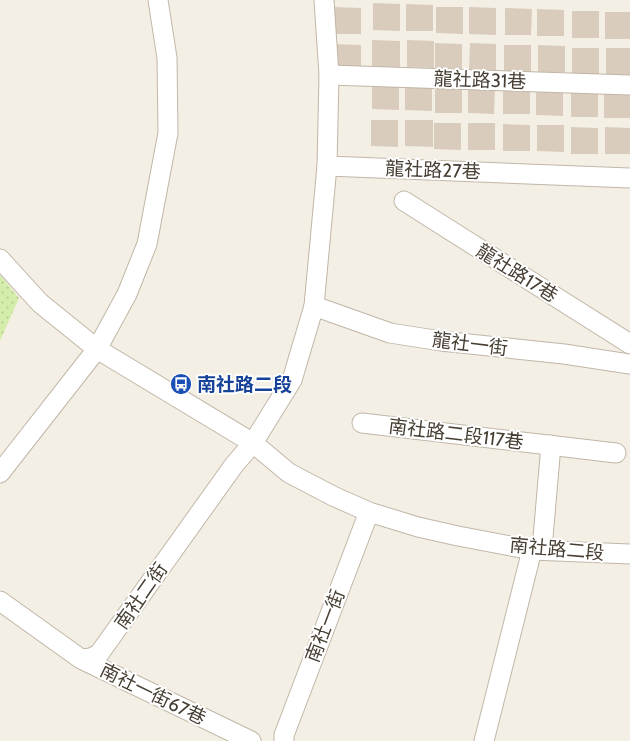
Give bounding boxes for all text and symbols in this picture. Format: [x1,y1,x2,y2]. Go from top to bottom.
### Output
street label: 龍社路31巷 [433,67,527,93]
street label: 龍社路27巷 [385,157,481,183]
street label: 龍社路17巷 [472,239,562,307]
street label: 龍社一街 [431,328,509,360]
bus stop icon: 南社路二段 [169,372,193,396]
place label: 南社路二段 [197,373,292,396]
street label: 南社路二段117巷 [387,414,525,454]
street label: 南社路二段 [509,533,605,565]
street label: 南社二街 [110,558,172,634]
street label: 南社一街 [301,586,349,666]
street label: 南社一街67巷 [96,658,210,730]

